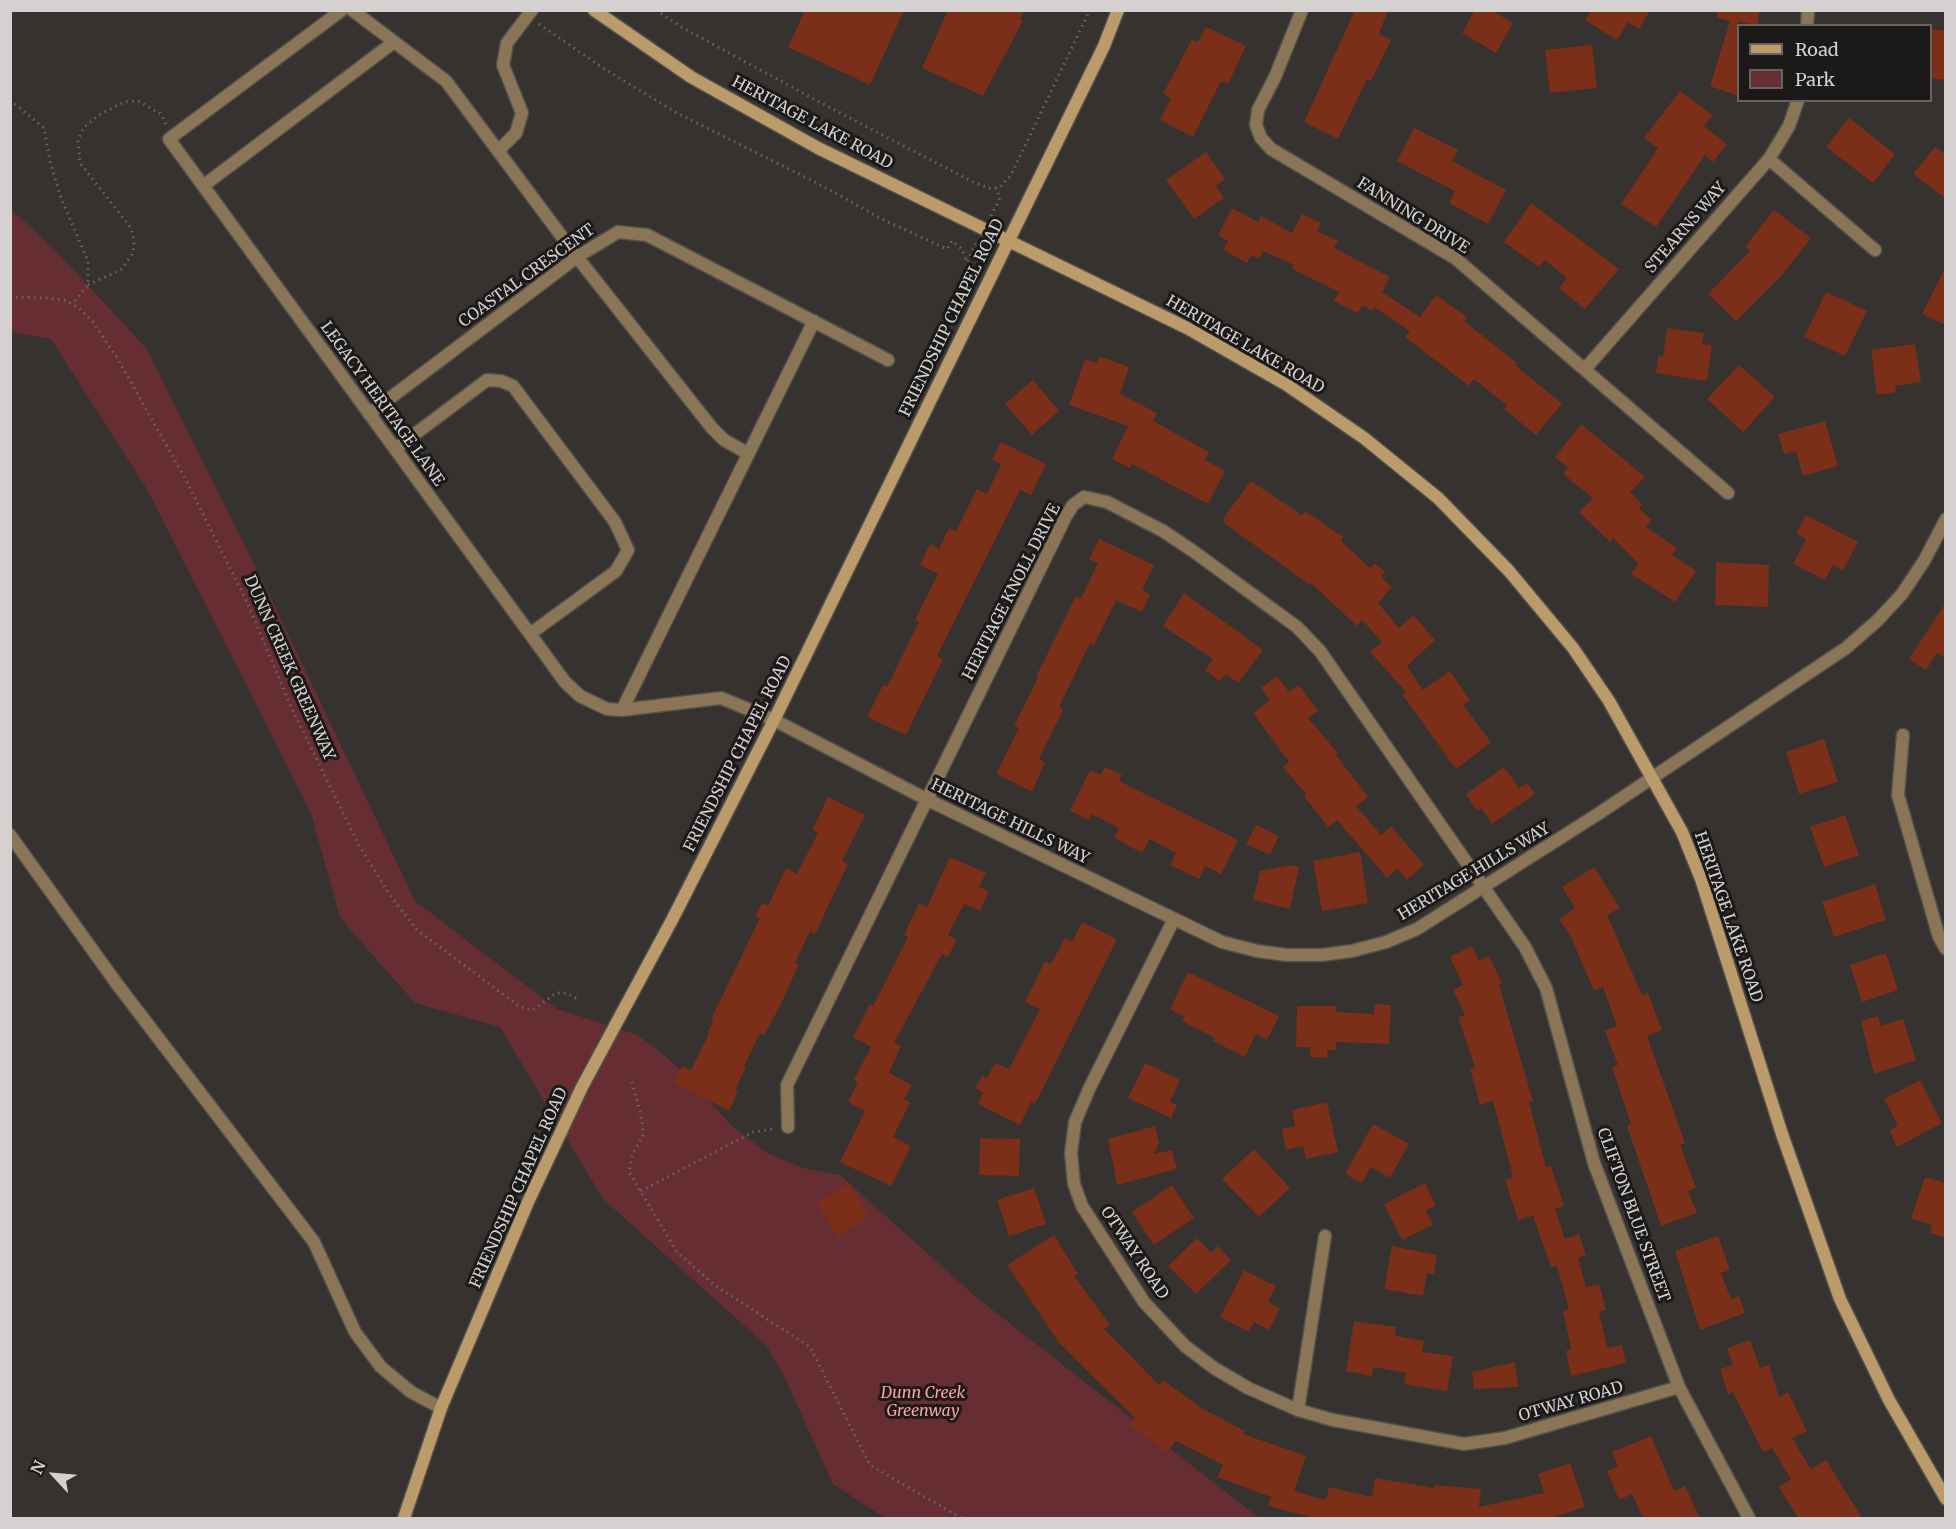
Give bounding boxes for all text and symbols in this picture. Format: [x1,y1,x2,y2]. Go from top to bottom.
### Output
legend [1737,24,1932,102]
text: Road [1795,38,1839,61]
text: Park [1795,68,1835,91]
street label: HERITAGE LAKE ROAD [728,72,896,174]
street label: FANNING DRIVE [1353,174,1473,258]
street label: STEARNS WAY [1641,179,1731,277]
street label: FRIENDSHIP CHAPEL ROAD [896,216,1008,420]
street label: COASTAL CRESCENT [455,220,599,332]
street label: HERITAGE LAKE ROAD [1163,292,1327,398]
street label: LEGACY HERITAGE LANE [316,318,448,490]
street label: HERITAGE KNOLL DRIVE [959,500,1065,684]
street label: DUNN CREEK GREENWAY [239,572,339,764]
street label: FRIENDSHIP CHAPEL ROAD [680,653,796,855]
street label: HERITAGE HILLS WAY [928,775,1092,869]
street label: HERITAGE HILLS WAY [1395,819,1553,925]
street label: HERITAGE LAKE ROAD [1690,829,1766,1005]
street label: FRIENDSHIP CHAPEL ROAD [466,1085,572,1291]
street label: CLIFTON BLUE STREET [1593,1125,1673,1305]
street label: OTWAY ROAD [1096,1203,1172,1303]
street label: OTWAY ROAD [1517,1378,1625,1426]
park label: Dunn Creek Greenway [881,1383,965,1421]
north arrow [24,1445,84,1505]
text: N [26,1457,50,1477]

